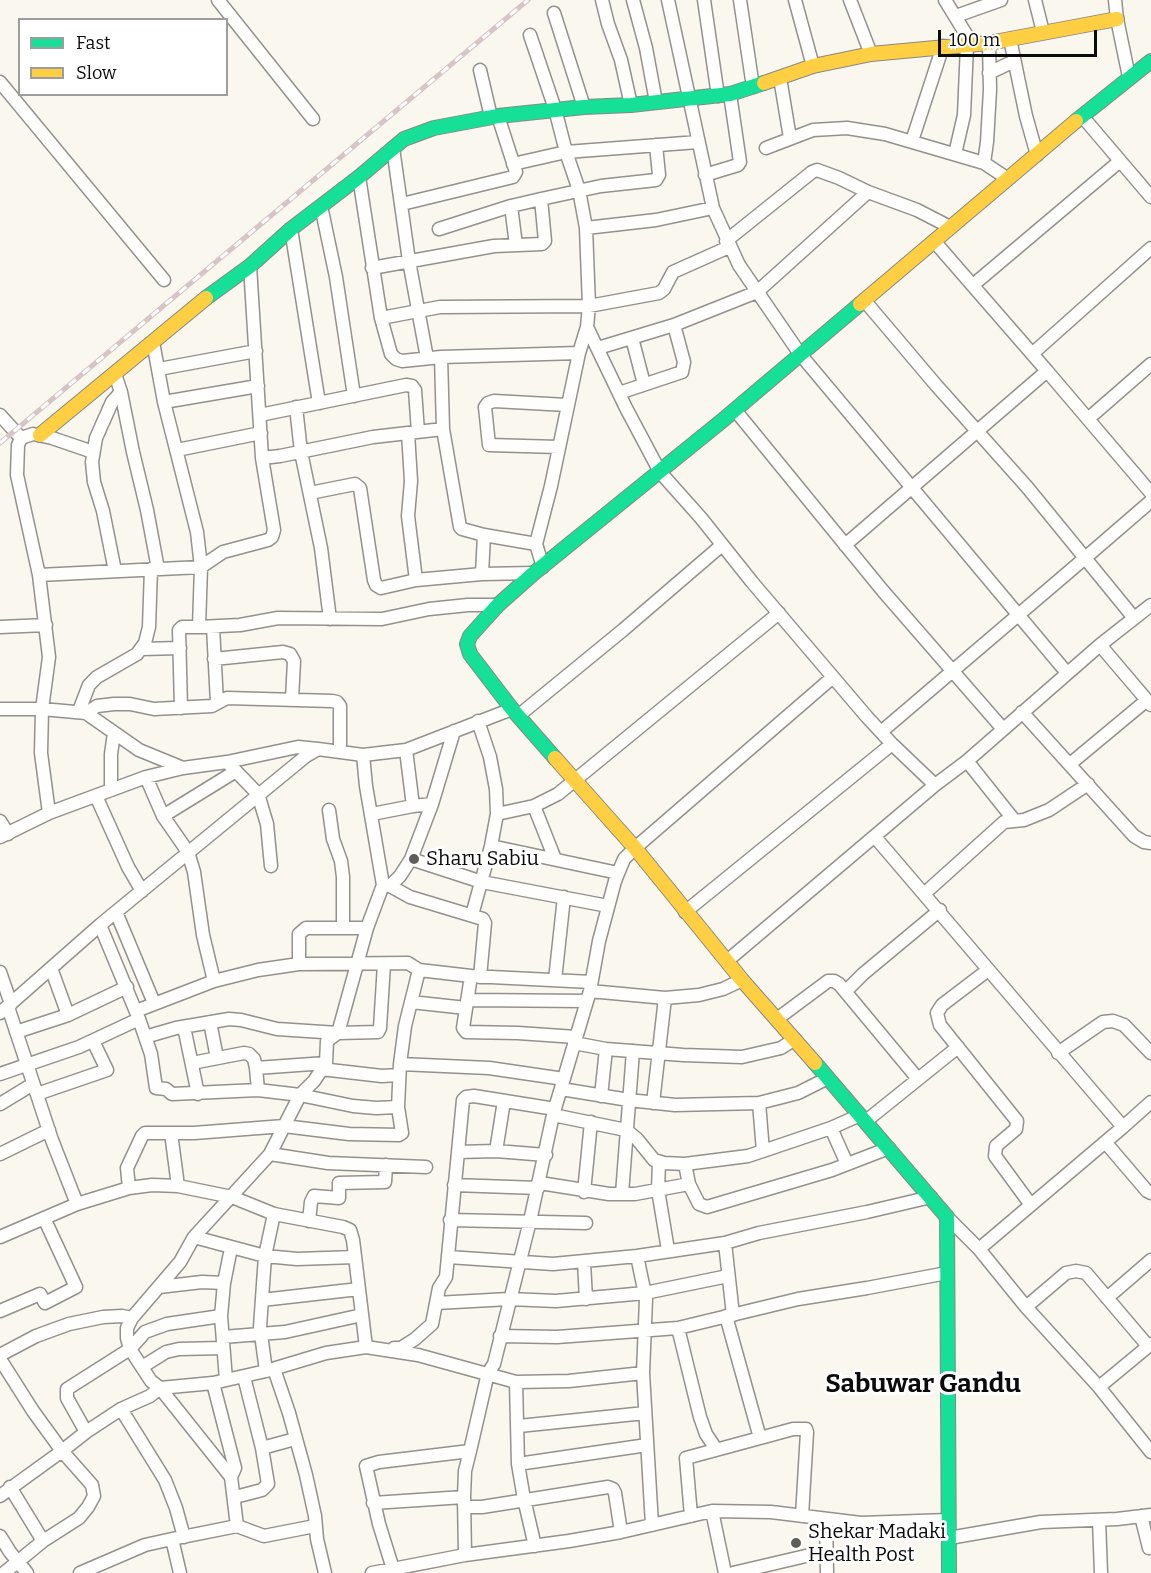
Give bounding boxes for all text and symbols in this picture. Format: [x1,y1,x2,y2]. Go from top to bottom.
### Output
legend [18,18,228,96]
scale bar [941,18,1100,56]
text: 100 m [949,29,1000,51]
text: Fast [76,32,111,54]
text: Slow [76,62,116,84]
place label: Sharu Sabiu [426,847,539,871]
marker: Sharu Sabiu [407,852,421,866]
district label: Sabuwar Gandu [825,1369,1021,1401]
place label: Shekar Madaki Health Post [808,1520,946,1567]
marker: Shekar Madaki Health Post [789,1536,803,1550]

